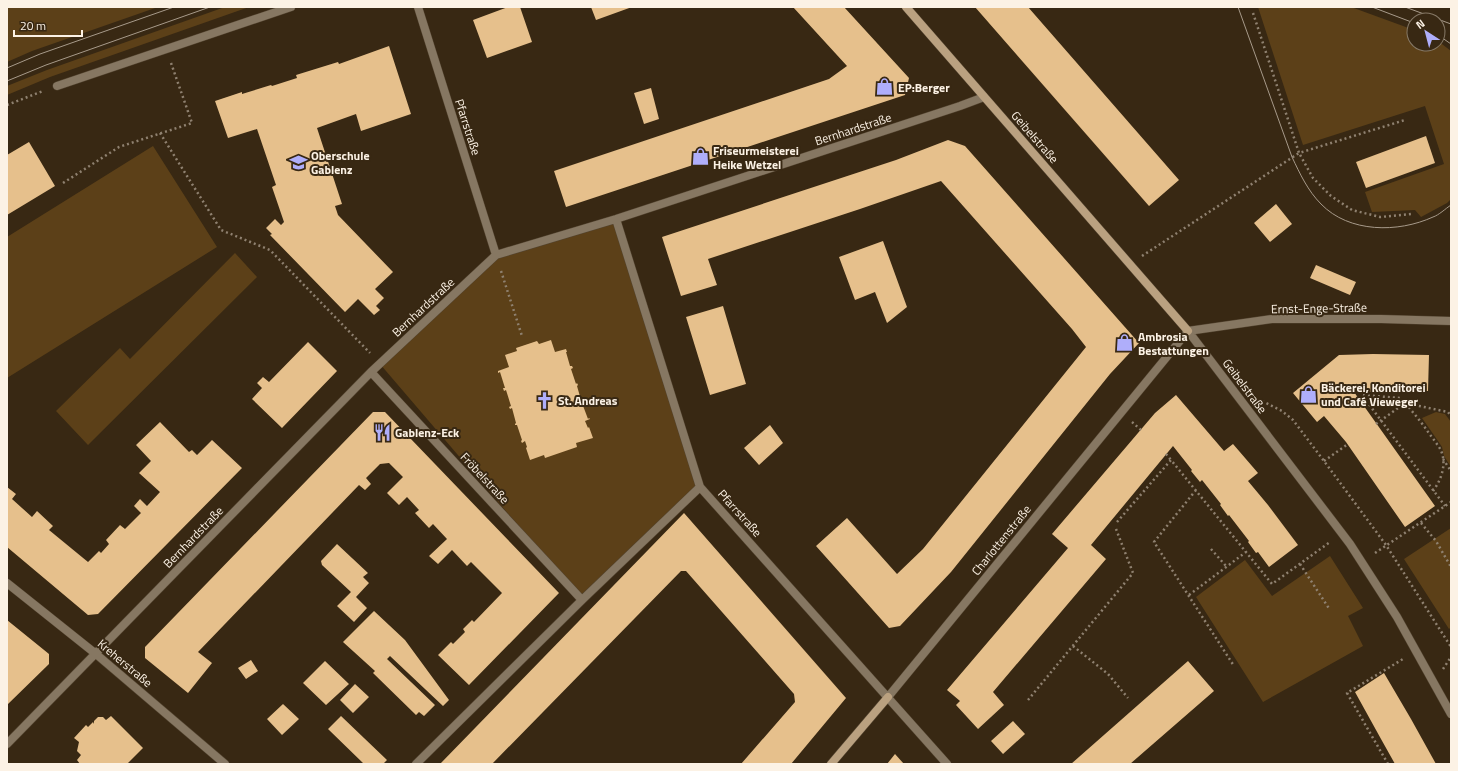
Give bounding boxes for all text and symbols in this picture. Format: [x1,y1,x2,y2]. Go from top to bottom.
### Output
scale bar [14,12,82,38]
north arrow [1406,12,1446,52]
text: N [1412,15,1428,33]
text: 20 m [20,16,46,35]
shop icon: EP:Berger [875,77,895,97]
place label: EP:Berger [898,78,950,97]
street label: Pfarrstraße [450,96,486,158]
street label: Geibelstraße [1007,107,1063,167]
street label: Bernhardstraße [812,108,894,150]
place label: Friseurmeisterei Heike Wetzel [713,141,799,174]
place label: Oberschule Gablenz [311,146,370,179]
shop icon: Friseurmeisterei Heike Wetzel [690,147,710,167]
school or university icon: Oberschule Gablenz [288,152,308,172]
street label: Bernhardstraße [387,273,459,341]
street label: Ernst-Enge-Straße [1271,298,1367,318]
place label: Ambrosia Bestattungen [1138,327,1209,360]
shop icon: Ambrosia Bestattungen [1115,333,1135,353]
street label: Geibelstraße [1218,355,1272,417]
place label: Bäckerei, Konditorei und Café Vieweger [1321,378,1426,411]
shop icon: Bäckerei, Konditorei und Café Vieweger [1298,384,1318,404]
church icon: St. Andreas [535,390,555,410]
place label: St. Andreas [558,391,618,410]
restaurant icon: Gablenz-Eck [372,422,392,442]
place label: Gablenz-Eck [395,423,460,442]
street label: Fröbelstraße [456,448,514,508]
street label: Pfarrstraße [713,485,767,541]
street label: Charlottenstraße [967,501,1035,579]
street label: Bernhardstraße [158,502,228,572]
street label: Kreherstraße [93,634,157,692]

